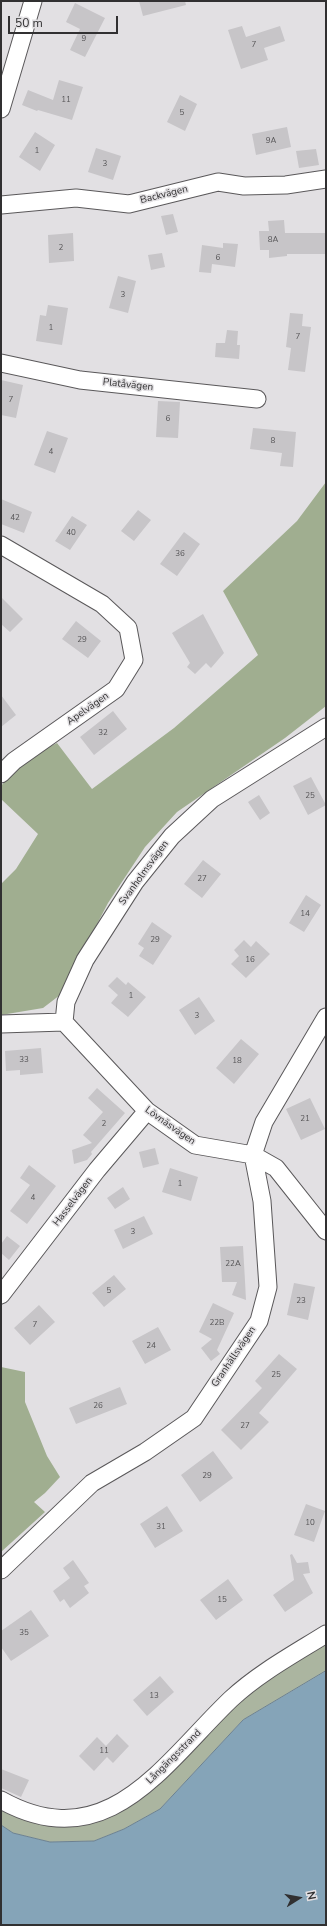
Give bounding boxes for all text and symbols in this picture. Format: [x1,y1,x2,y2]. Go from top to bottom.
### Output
scale bar [10,8,120,34]
text: 50 m [15,15,43,31]
house number: 9 [82,34,86,44]
house number: 7 [252,40,256,50]
house number: 11 [61,95,71,105]
house number: 5 [180,108,184,118]
house number: 9A [266,136,276,146]
house number: 1 [35,146,39,156]
house number: 3 [103,159,107,169]
street label: Backvägen [139,183,189,207]
house number: 8A [268,235,278,245]
house number: 2 [59,243,63,253]
house number: 6 [216,253,220,263]
house number: 3 [121,290,125,300]
house number: 1 [49,323,53,333]
house number: 7 [296,332,300,342]
street label: Platåvägen [102,376,154,394]
house number: 7 [9,395,13,405]
house number: 6 [166,414,170,424]
house number: 8 [271,436,275,446]
house number: 4 [49,447,53,457]
house number: 42 [10,513,20,523]
house number: 40 [66,528,76,538]
house number: 36 [175,549,185,559]
house number: 29 [77,635,87,645]
street label: Apelvägen [65,690,111,728]
house number: 32 [98,728,108,738]
house number: 25 [305,791,315,801]
street label: Svanholmsvägen [117,838,171,908]
house number: 27 [197,874,207,884]
house number: 14 [300,909,310,919]
house number: 29 [150,935,160,945]
house number: 16 [245,955,255,965]
house number: 1 [129,991,133,1001]
house number: 3 [195,1011,199,1021]
house number: 33 [19,1055,29,1065]
house number: 18 [232,1056,242,1066]
street label: Lövnäsvägen [142,1104,198,1148]
house number: 21 [300,1114,310,1124]
house number: 2 [102,1119,106,1129]
street label: Hasselvägen [51,1175,95,1229]
house number: 1 [178,1179,182,1189]
house number: 4 [31,1193,35,1203]
house number: 3 [131,1227,135,1237]
house number: 22A [225,1259,241,1269]
house number: 5 [107,1286,111,1296]
house number: 23 [296,1296,306,1306]
house number: 22B [209,1318,225,1328]
house number: 7 [33,1320,37,1330]
street label: Granhällsvägen [209,1324,259,1390]
house number: 24 [146,1341,156,1351]
house number: 25 [271,1370,281,1380]
house number: 26 [93,1401,103,1411]
house number: 27 [240,1421,250,1431]
house number: 29 [202,1471,212,1481]
house number: 10 [305,1518,315,1528]
house number: 31 [156,1522,166,1532]
house number: 15 [217,1595,227,1605]
house number: 35 [19,1628,29,1638]
house number: 13 [149,1691,159,1701]
street label: Långängsstrand [144,1727,204,1787]
house number: 11 [99,1746,109,1756]
north arrow [279,1878,319,1918]
text: N [303,1890,319,1901]

